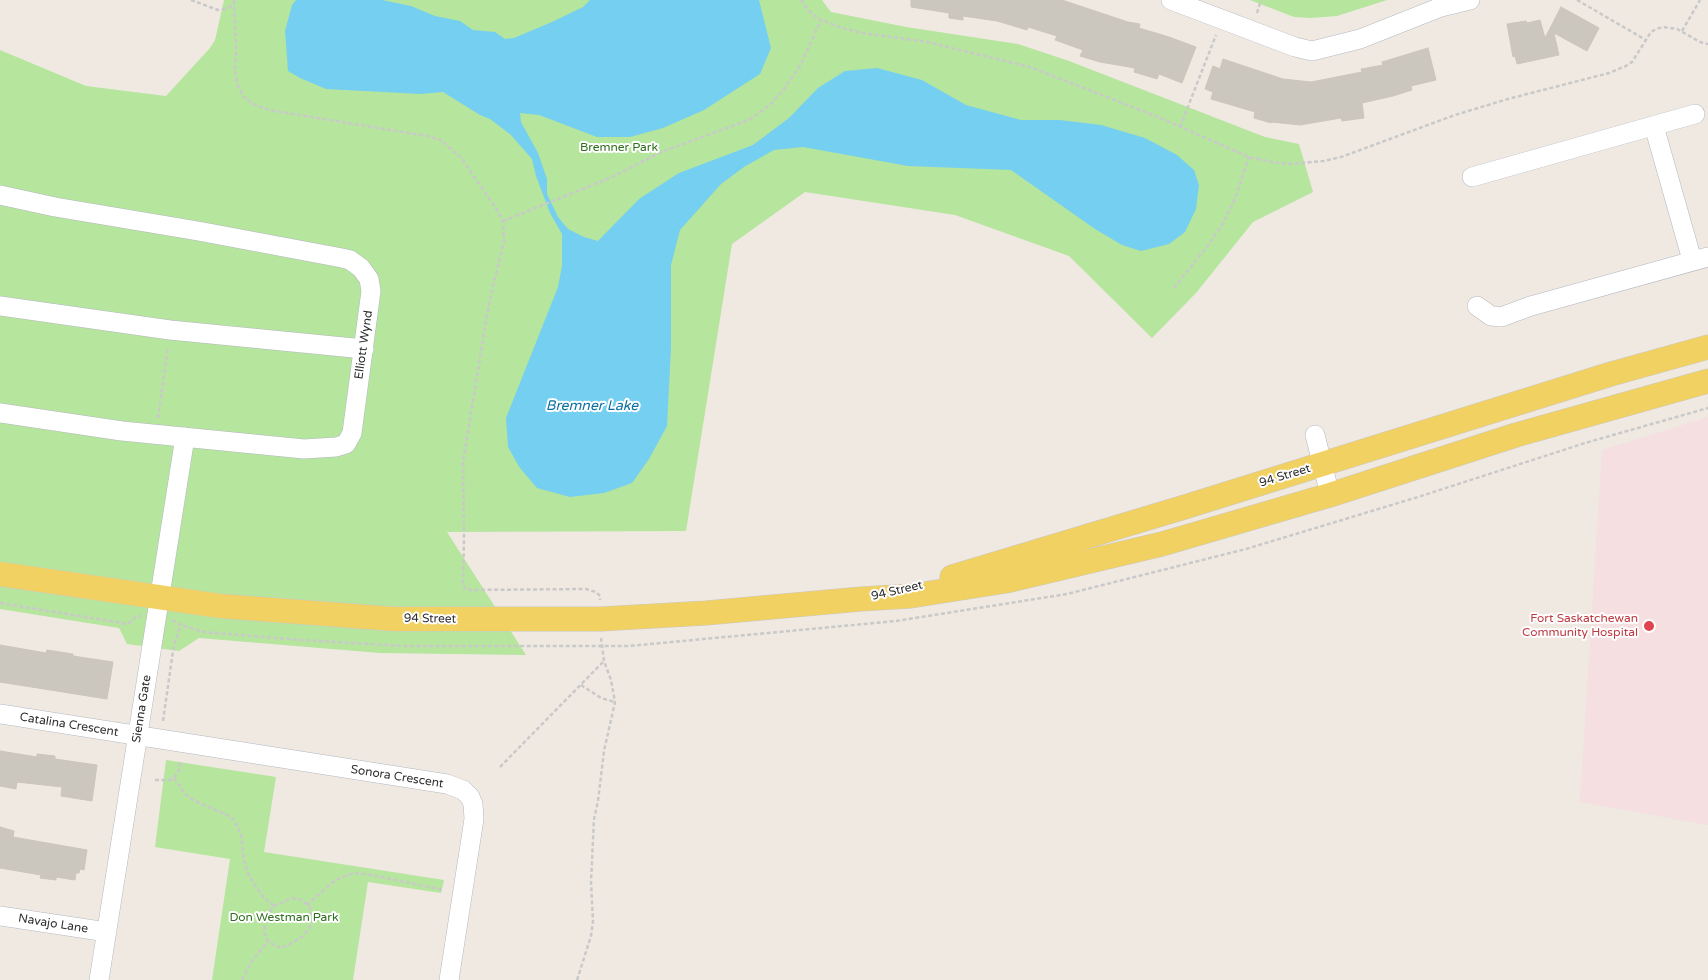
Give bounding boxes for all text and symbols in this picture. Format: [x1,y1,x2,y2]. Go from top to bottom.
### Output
park label: Bremner Park [580,141,658,155]
street label: Elliott Wynd [352,310,376,380]
water label: Bremner Lake [546,398,638,414]
street label: 94 Street [1258,461,1312,491]
street label: 94 Street [870,578,924,604]
street label: 94 Street [404,611,456,627]
place label: Fort Saskatchewan Community Hospital [1522,612,1638,640]
marker: Fort Saskatchewan Community Hospital [1642,619,1656,633]
street label: Sienna Gate [130,674,154,744]
street label: Catalina Crescent [19,710,119,740]
street label: Sonora Crescent [350,763,444,791]
street label: Navajo Lane [17,911,89,937]
park label: Don Westman Park [229,911,339,925]

